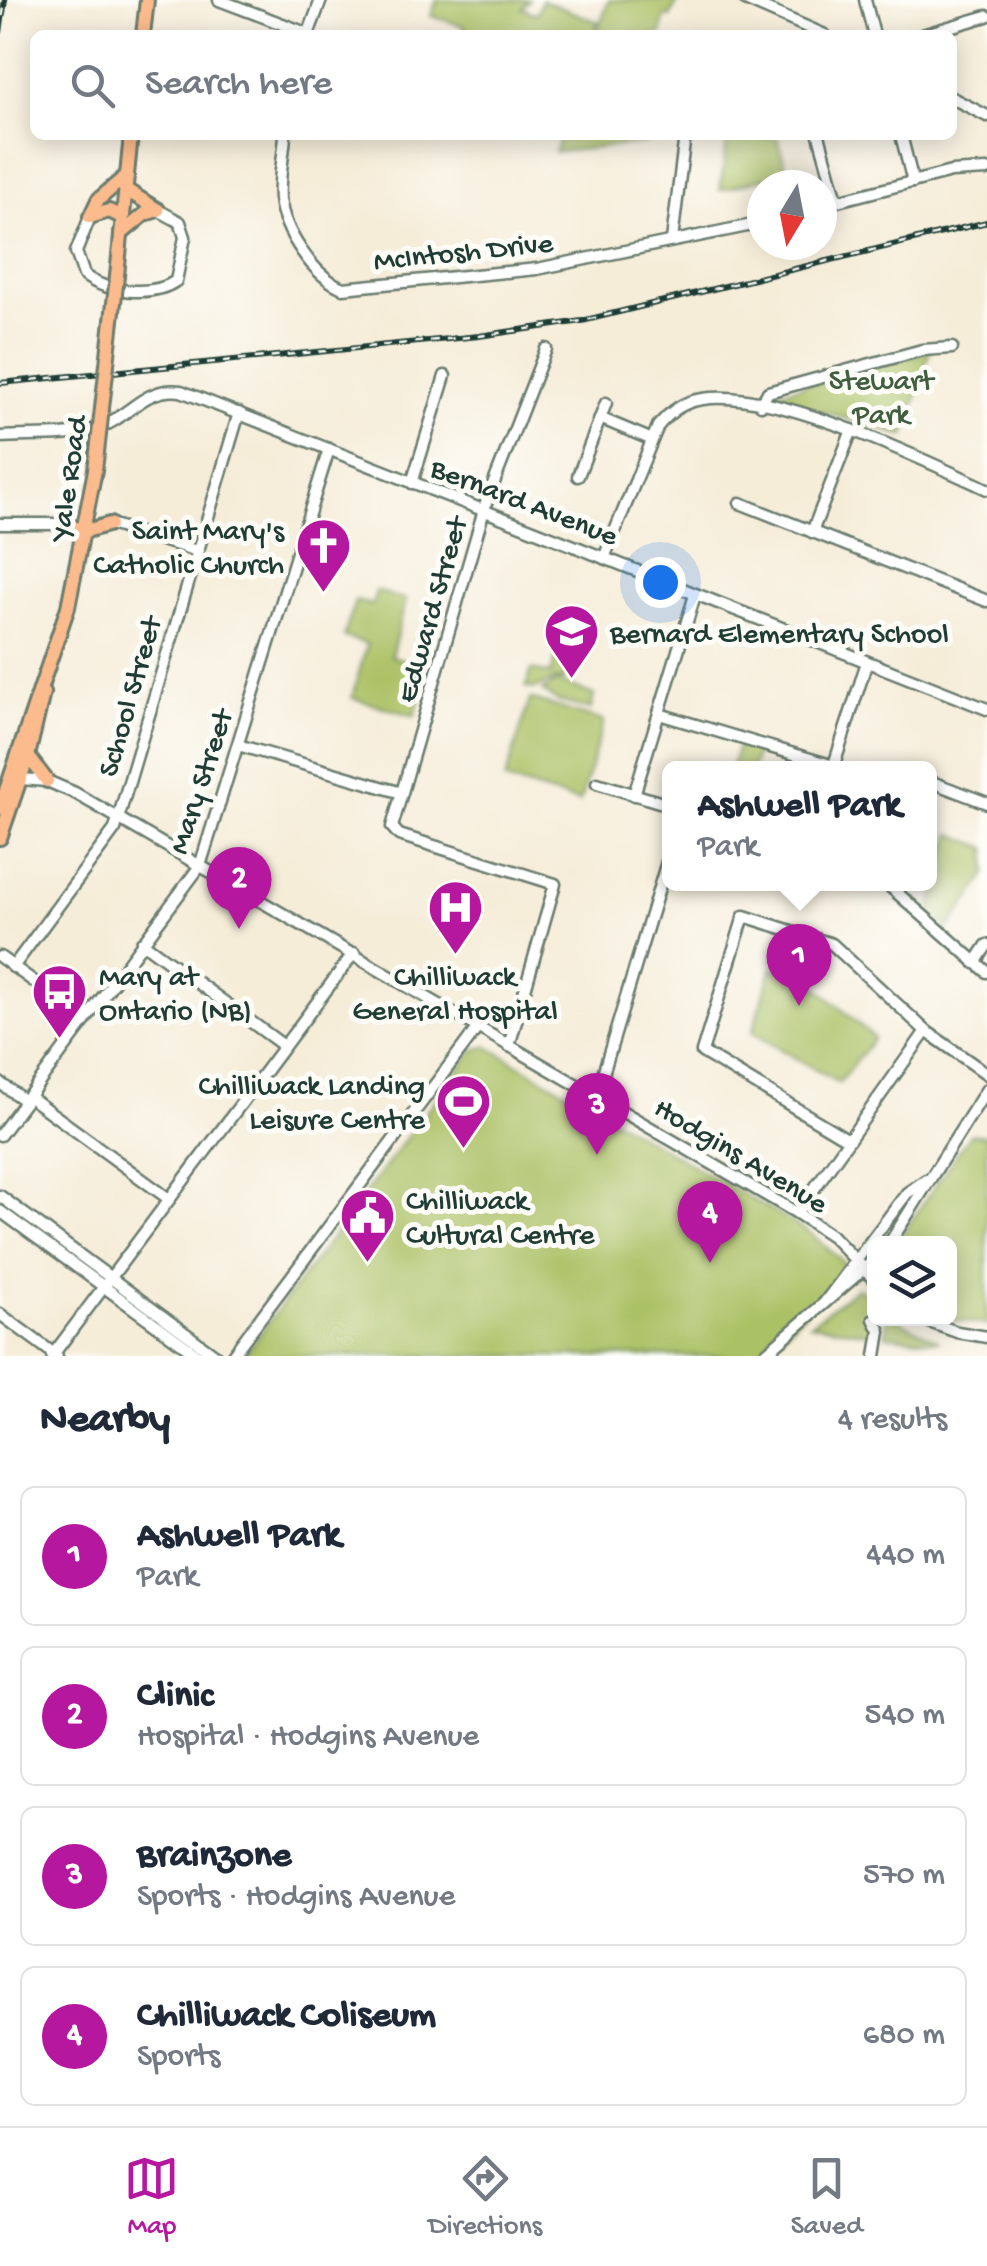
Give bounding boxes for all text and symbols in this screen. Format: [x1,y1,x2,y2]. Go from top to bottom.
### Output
search box [30,30,957,140]
icon: search [65,58,120,113]
text: Search here [145,63,332,107]
north arrow [747,170,837,260]
street label: McIntosh Drive [372,228,555,281]
park label: Stewart Park [829,366,936,435]
street label: Yale Road [45,412,98,546]
street label: Bernard Avenue [424,452,623,556]
street label: Edward Street [391,511,478,707]
place label: Saint Mary's Catholic Church [93,516,285,585]
church icon: Saint Mary's Catholic Church [293,516,353,595]
your location [635,557,686,608]
school or university icon: Bernard Elementary School [541,602,601,681]
street label: School Street [93,610,173,781]
place label: Bernard Elementary School [609,619,949,654]
street label: Mary Street [163,703,244,859]
popup [662,761,937,891]
text: Ashwell Park [697,785,902,829]
text: Park [697,829,758,867]
pin: 2 [206,846,272,929]
hospital icon: Chilliwack General Hospital [425,877,485,956]
pin: 1 [766,924,832,1006]
bus stop icon: Mary at Ontario (NB) [30,962,90,1041]
place label: Mary at Ontario (NB) [99,962,252,1031]
place label: Chilliwack General Hospital [352,962,558,1031]
place label: Chilliwack Landing Leisure Centre [199,1071,426,1140]
sports icon: Chilliwack Landing Leisure Centre [434,1071,494,1150]
pin: 3 [564,1072,630,1155]
street label: Hodgins Avenue [646,1092,833,1224]
pin: 4 [678,1180,742,1263]
public building icon: Chilliwack Cultural Centre [337,1186,397,1265]
place label: Chilliwack Cultural Centre [406,1186,595,1255]
map controls [867,1236,957,1326]
button: layers [867,1236,957,1326]
text: Nearby [40,1397,170,1446]
text: 4 results [838,1402,947,1440]
text: Ashwell Park [137,1515,341,1559]
text: 1 [68,1537,81,1575]
text: 440 m [866,1537,945,1575]
text: Park [137,1559,198,1597]
text: Clinic [137,1675,213,1719]
text: 2 [67,1697,82,1735]
text: 540 m [865,1697,945,1735]
text: Hospital · Hodgins Avenue [137,1719,479,1757]
text: Brainzone [137,1835,291,1879]
text: 3 [66,1857,83,1895]
text: 570 m [863,1857,945,1895]
text: Sports · Hodgins Avenue [137,1879,455,1917]
text: Chilliwack Coliseum [137,1995,436,2039]
text: 4 [67,2017,82,2055]
text: 680 m [863,2017,945,2055]
text: Sports [137,2039,220,2077]
tab: Map [124,2151,179,2244]
tab: Directions [428,2151,542,2244]
tab: Saved [791,2151,863,2244]

